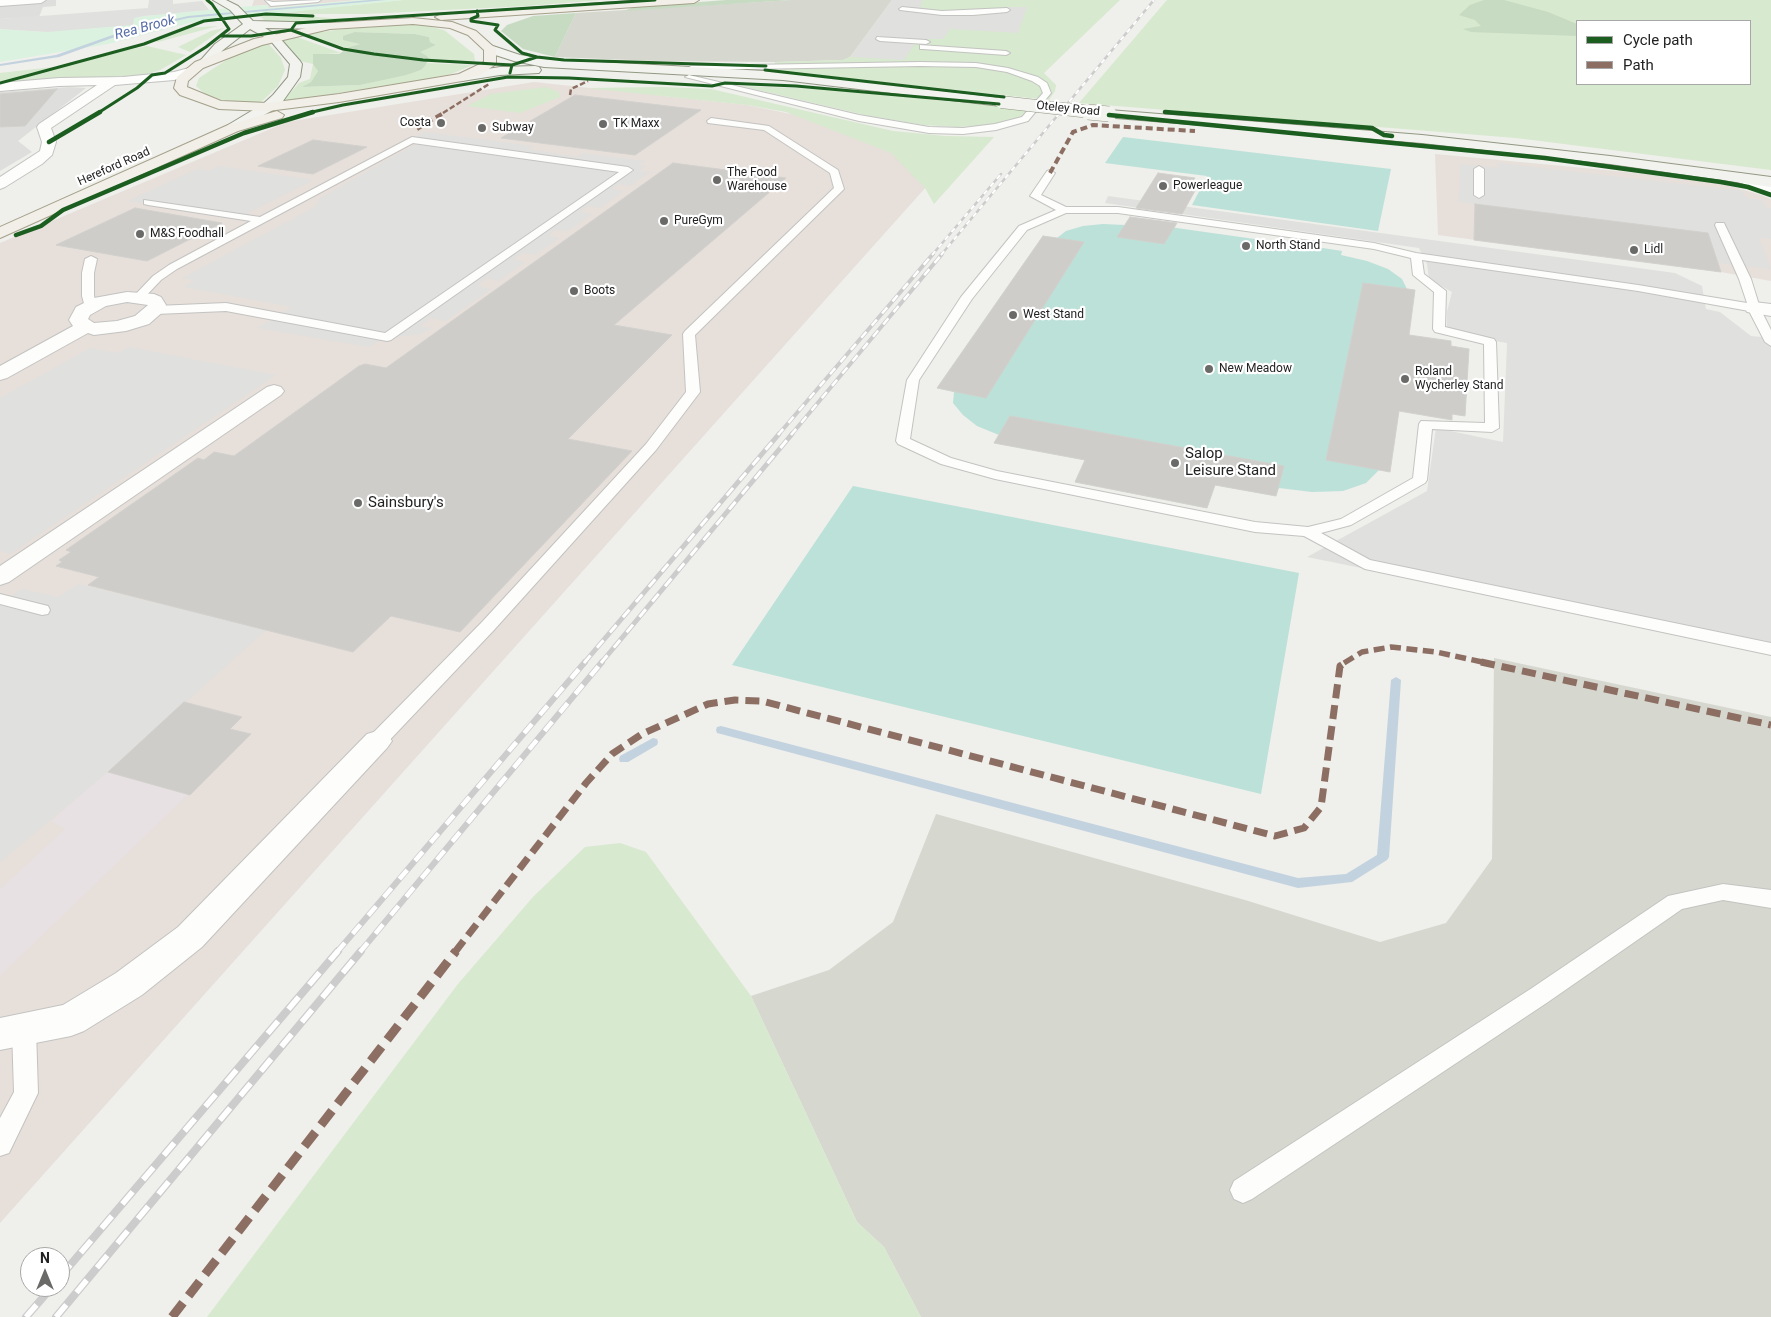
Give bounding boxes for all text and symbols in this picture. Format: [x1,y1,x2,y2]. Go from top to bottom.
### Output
water label: Rea Brook [113,12,177,44]
legend [1576,20,1751,85]
text: Cycle path [1623,31,1693,49]
text: Path [1623,56,1654,74]
street label: Oteley Road [1035,98,1101,120]
place label: Costa [400,116,431,130]
marker: Costa [435,117,447,129]
place label: TK Maxx [613,117,660,131]
marker: TK Maxx [597,118,609,130]
place label: Subway [492,121,534,135]
marker: Subway [476,122,488,134]
street label: Hereford Road [76,145,152,189]
place label: The Food Warehouse [727,166,787,194]
marker: The Food Warehouse [711,174,723,186]
place label: Powerleague [1173,179,1242,193]
marker: Powerleague [1157,180,1169,192]
place label: PureGym [674,214,723,228]
marker: PureGym [658,215,670,227]
place label: M&S Foodhall [150,227,224,241]
marker: M&S Foodhall [134,228,146,240]
place label: North Stand [1256,239,1320,253]
marker: North Stand [1240,240,1252,252]
place label: Lidl [1644,243,1663,257]
marker: Lidl [1628,244,1640,256]
place label: Boots [584,284,615,298]
marker: Boots [568,285,580,297]
place label: West Stand [1023,308,1084,322]
marker: West Stand [1007,309,1019,321]
place label: New Meadow [1219,362,1292,376]
marker: New Meadow [1203,363,1215,375]
place label: Roland Wycherley Stand [1415,365,1503,393]
marker: Roland Wycherley Stand [1399,373,1411,385]
place label: Salop Leisure Stand [1185,445,1276,480]
marker: Salop Leisure Stand [1169,457,1181,469]
place label: Sainsbury's [368,494,444,512]
marker: Sainsbury's [352,497,364,509]
north arrow [20,1247,70,1297]
text: N [40,1250,50,1266]

